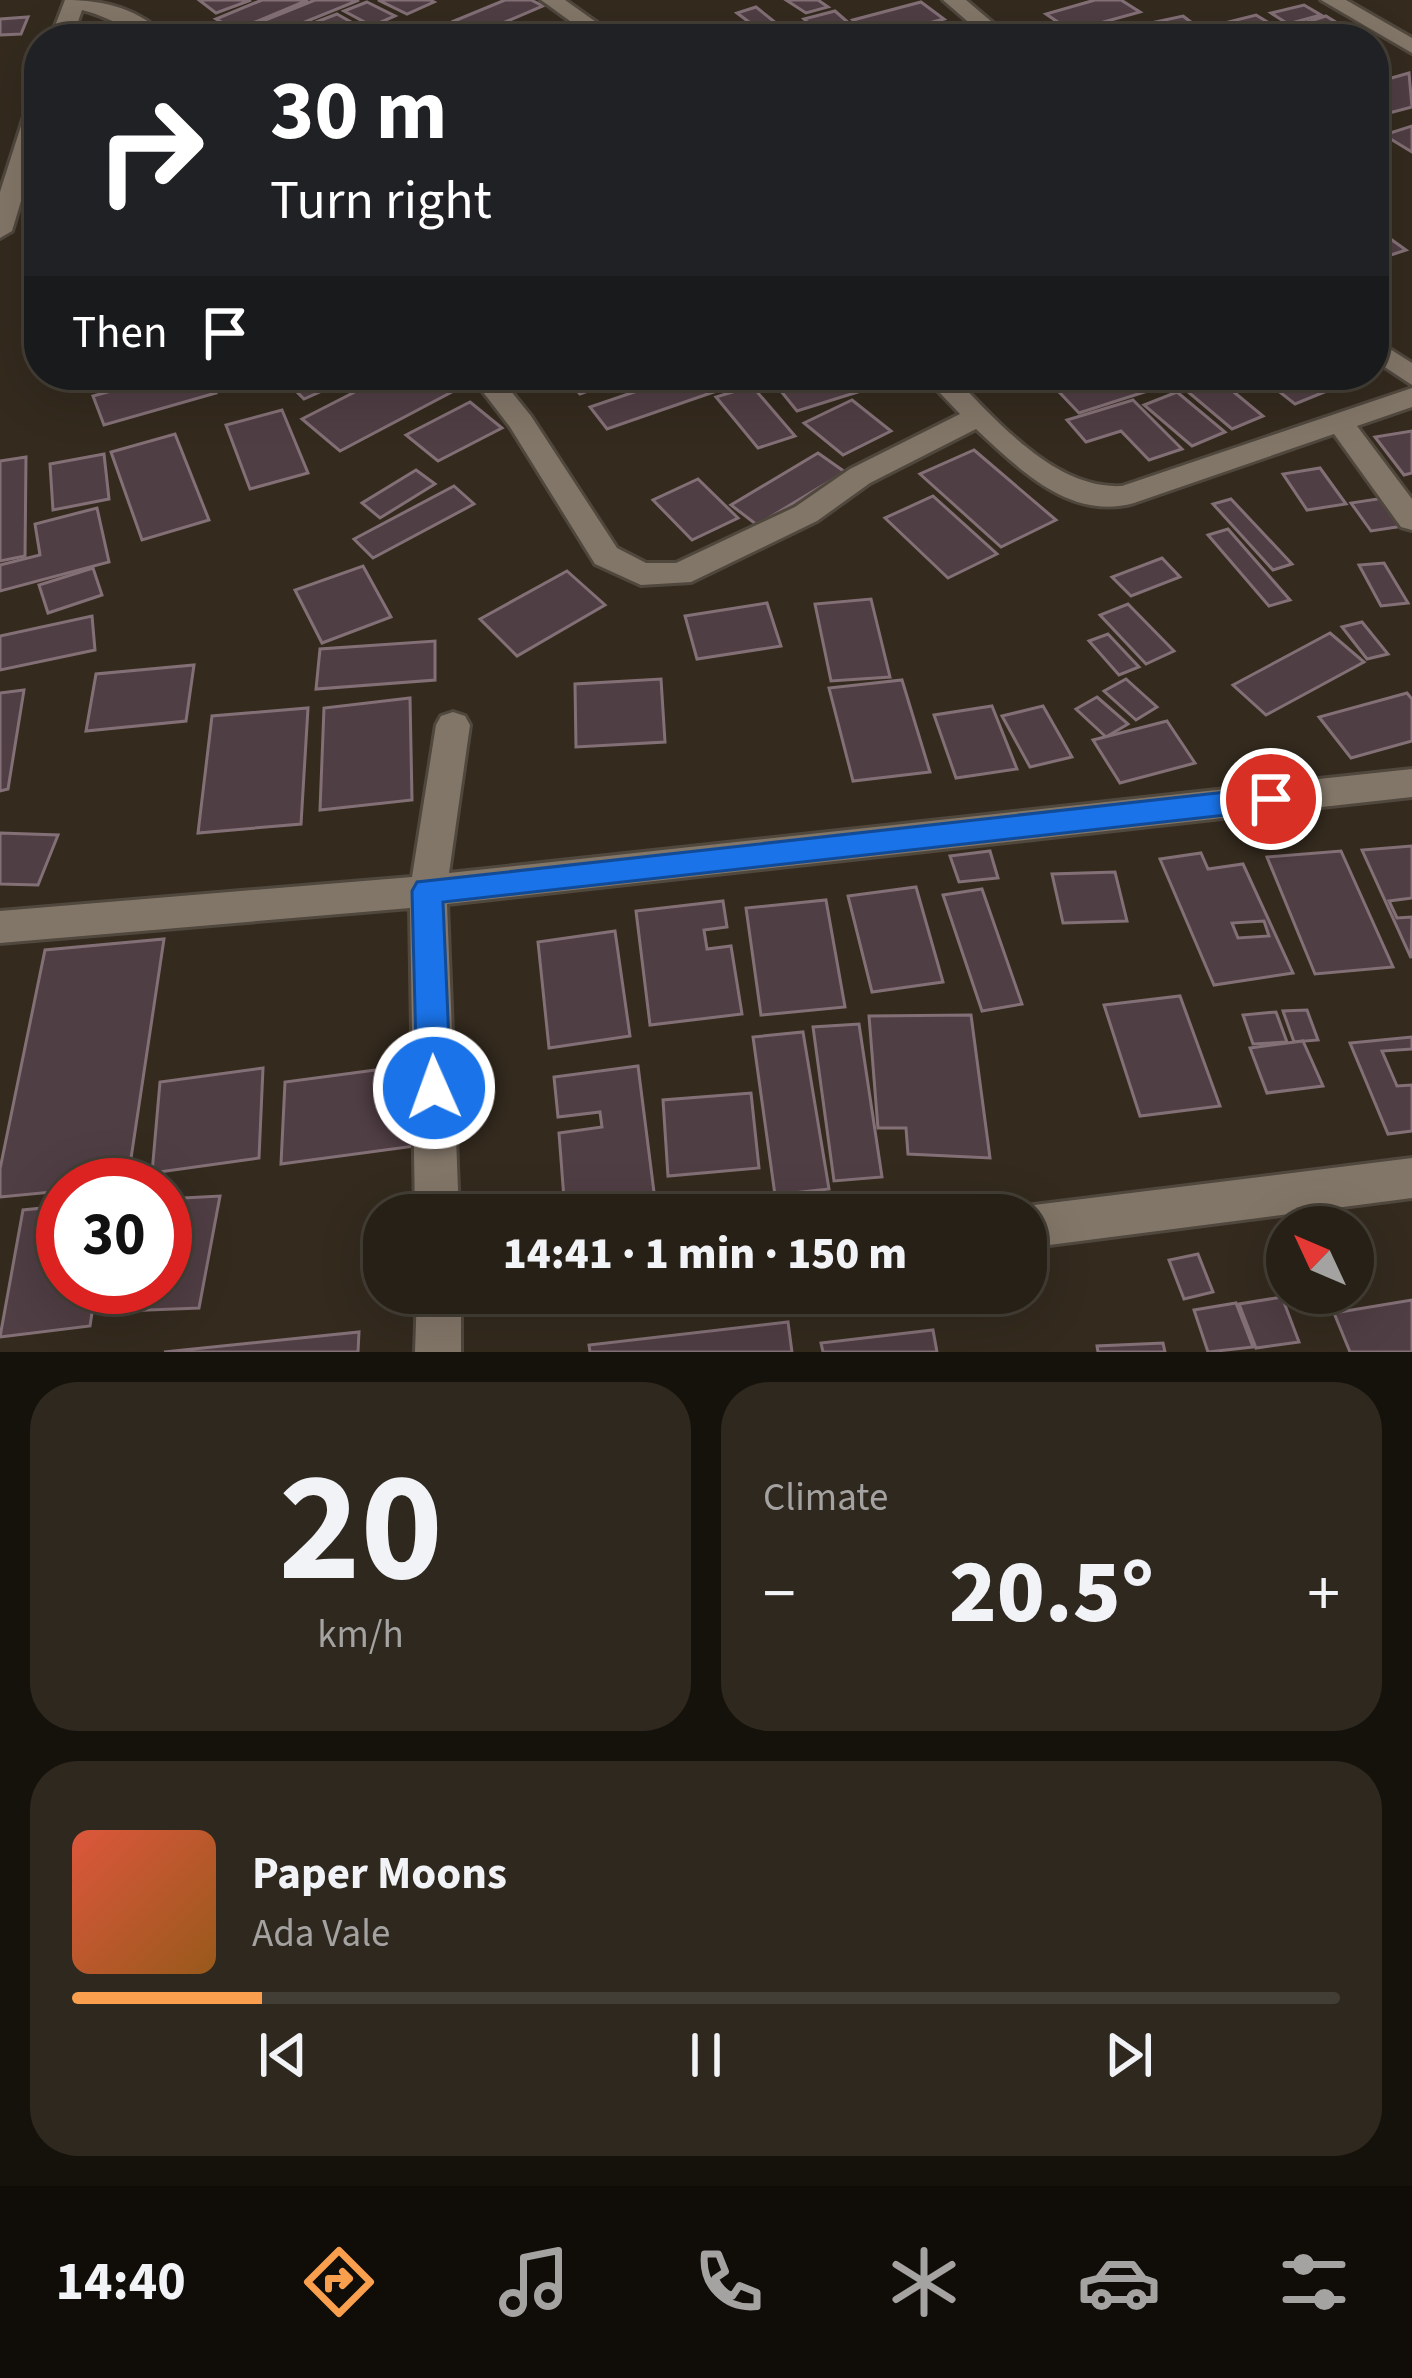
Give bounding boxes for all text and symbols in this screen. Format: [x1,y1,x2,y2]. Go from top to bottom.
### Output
text: 30 m [270,52,448,172]
icon: right [72,72,228,228]
text: Turn right [270,163,492,240]
icon: arrive [192,300,258,366]
text: Then [72,301,168,365]
pin [1220,748,1322,850]
icon: arrive [1238,766,1304,832]
position arrow [371,1025,497,1151]
speed limit sign: 30 [36,1158,192,1314]
north arrow [1266,1206,1374,1314]
map controls [1266,1206,1374,1314]
text: 14:41 · 1 min · 150 m [503,1222,907,1286]
text: 20 [278,1418,443,1640]
text: Climate [763,1470,888,1526]
text: 20.5° [949,1529,1154,1657]
text: − [763,1547,796,1641]
text: + [1307,1547,1340,1641]
text: km/h [317,1607,404,1663]
text: Paper Moons [252,1842,507,1906]
text: Ada Vale [252,1906,390,1962]
icon: previous [250,2022,316,2088]
icon: pause [673,2022,739,2088]
icon: next [1096,2022,1162,2088]
icon: directions [297,2240,381,2324]
icon: music [492,2240,576,2324]
icon: phone [687,2240,771,2324]
icon: climate [882,2240,966,2324]
icon: car [1077,2240,1161,2324]
icon: filters [1272,2240,1356,2324]
text: 14:40 [56,2244,186,2321]

